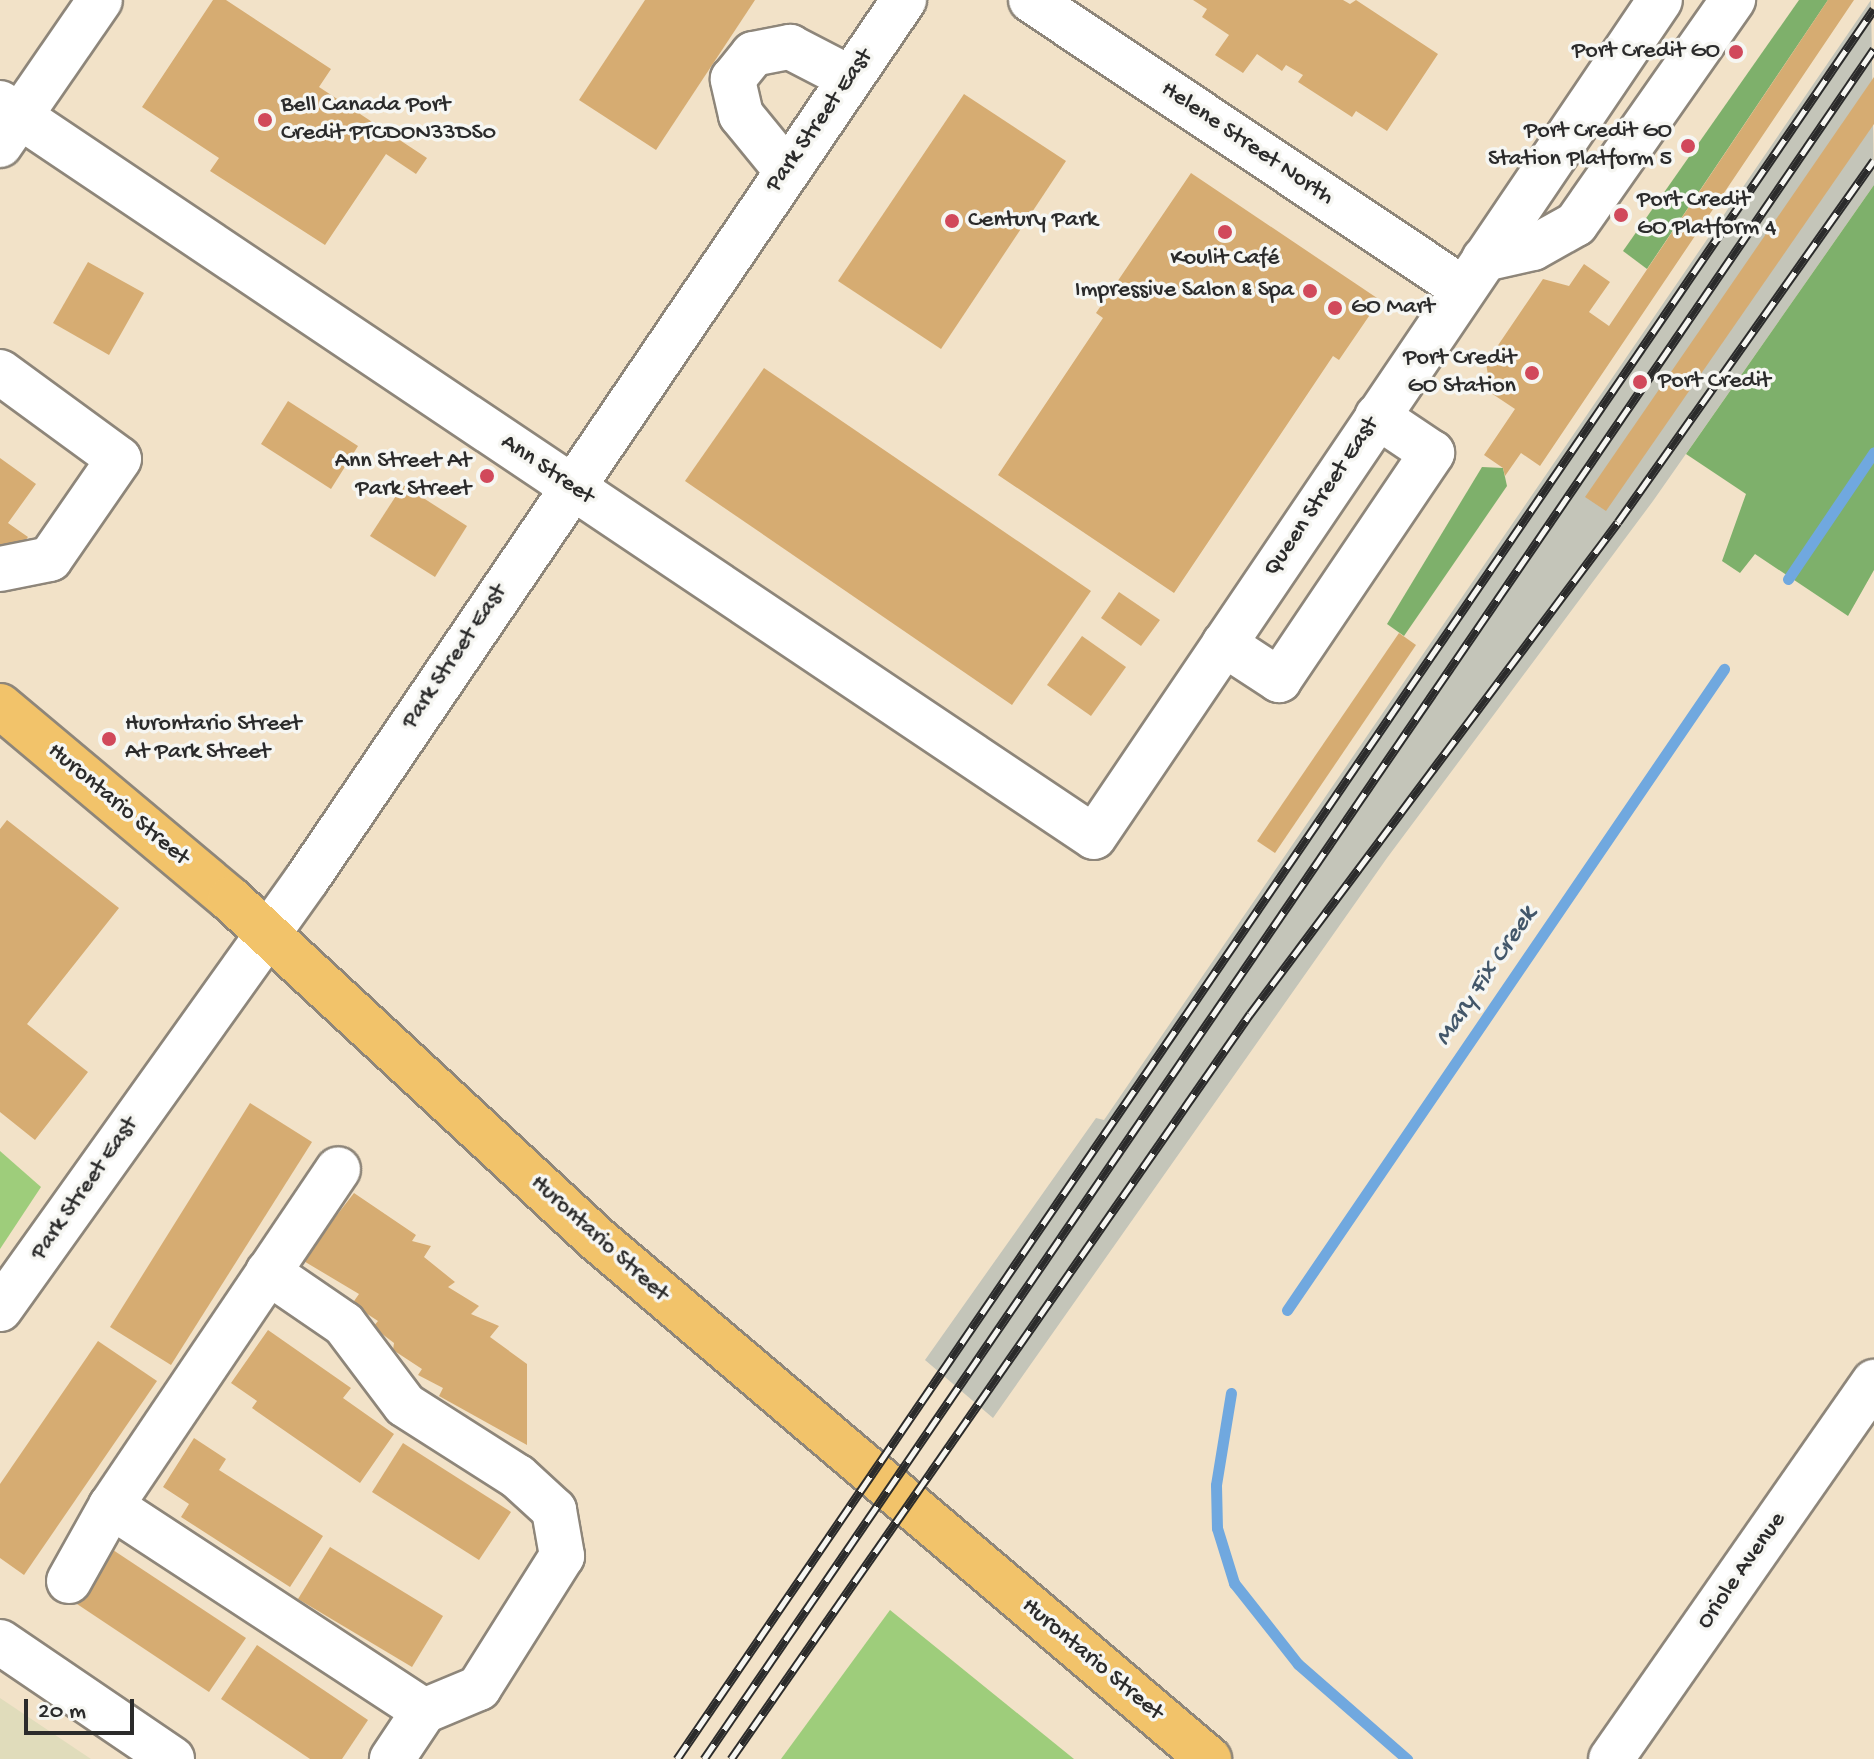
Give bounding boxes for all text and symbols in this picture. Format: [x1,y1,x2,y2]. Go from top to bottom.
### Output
place label: Port Credit GO [1572,38,1720,66]
marker: Port Credit GO [1727,43,1745,61]
street label: Park Street East [760,44,880,198]
street label: Helene Street North [1155,76,1339,212]
place label: Bell Canada Port Credit PTCDON33DS0 [281,92,496,148]
marker: Bell Canada Port Credit PTCDON33DS0 [256,111,274,129]
place label: Port Credit GO Station Platform 5 [1488,118,1672,174]
marker: Port Credit GO Station Platform 5 [1679,137,1697,155]
place label: Port Credit GO Platform 4 [1637,187,1776,243]
marker: Port Credit GO Platform 4 [1612,206,1630,224]
place label: Century Park [968,207,1098,235]
marker: Century Park [943,212,961,230]
marker: Koulit Café [1216,223,1234,241]
place label: Koulit Café [1171,245,1279,273]
place label: Impressive Salon & Spa [1075,277,1294,305]
marker: Impressive Salon & Spa [1301,282,1319,300]
place label: GO Mart [1351,294,1435,322]
marker: GO Mart [1326,299,1344,317]
place label: Port Credit GO Station [1403,345,1516,401]
marker: Port Credit GO Station [1523,364,1541,382]
place label: Port Credit [1658,368,1771,396]
marker: Port Credit [1629,371,1651,393]
street label: Queen Street East [1258,412,1386,582]
street label: Ann Street [495,428,599,512]
place label: Ann Street At Park Street [335,448,471,504]
marker: Ann Street At Park Street [478,467,496,485]
street label: Park Street East [396,579,514,735]
place label: Hurontario Street At Park Street [125,711,301,767]
marker: Hurontario Street At Park Street [100,730,118,748]
street label: Hurontario Street [41,737,195,873]
water label: Mary Fix Creek [1429,901,1545,1053]
street label: Park Street East [25,1112,145,1266]
street label: Hurontario Street [524,1169,674,1309]
street label: Oriole Avenue [1691,1507,1793,1635]
street label: Hurontario Street [1015,1592,1169,1728]
scale bar [28,1683,138,1733]
text: 20 m [38,1698,86,1727]

